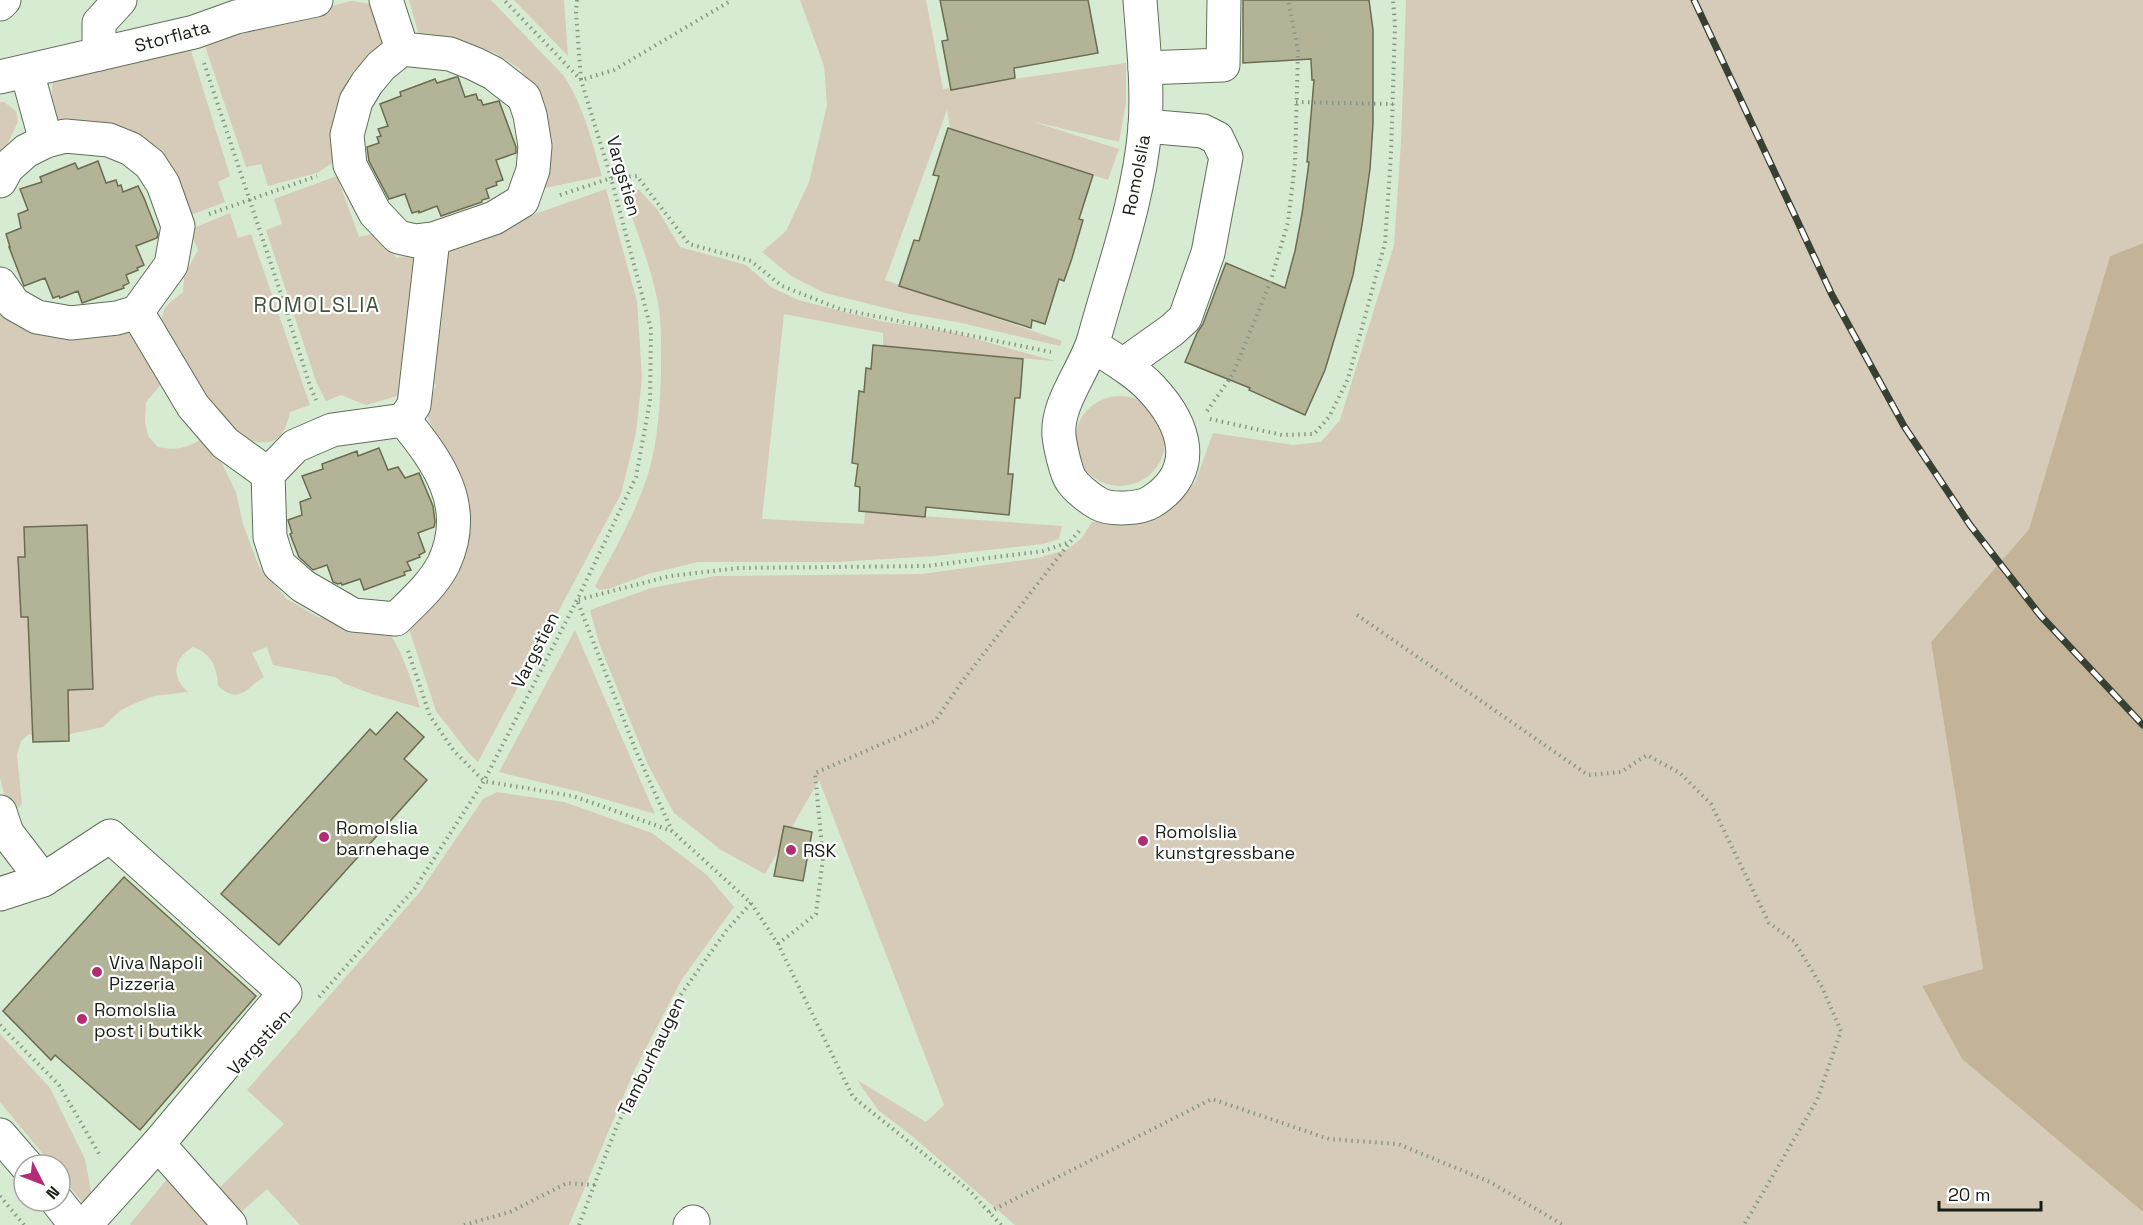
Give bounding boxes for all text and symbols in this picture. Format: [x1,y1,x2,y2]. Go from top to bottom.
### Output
street label: Storflata [132,15,212,57]
street label: Romolslia [1117,132,1155,218]
street label: Vargstien [602,133,646,219]
district label: ROMOLSLIA [253,291,381,318]
street label: Vargstien [506,608,564,692]
place label: Romolslia barnehage [336,816,430,860]
place label: Romolslia kunstgressbane [1155,820,1295,864]
marker: Romolslia barnehage [317,830,331,844]
marker: Romolslia kunstgressbane [1136,834,1150,848]
place label: RSK [803,839,836,862]
marker: RSK [784,843,798,857]
place label: Viva Napoli Pizzeria [109,951,203,995]
marker: Viva Napoli Pizzeria [90,965,104,979]
street label: Tamburhaugen [612,993,690,1119]
place label: Romolslia post i butikk [94,998,203,1042]
street label: Vargstien [222,1004,296,1080]
marker: Romolslia post i butikk [75,1012,89,1026]
north arrow [12,1153,72,1213]
scale bar [1939,1174,2041,1212]
text: N [41,1182,64,1204]
text: 20 m [1948,1183,1991,1206]

